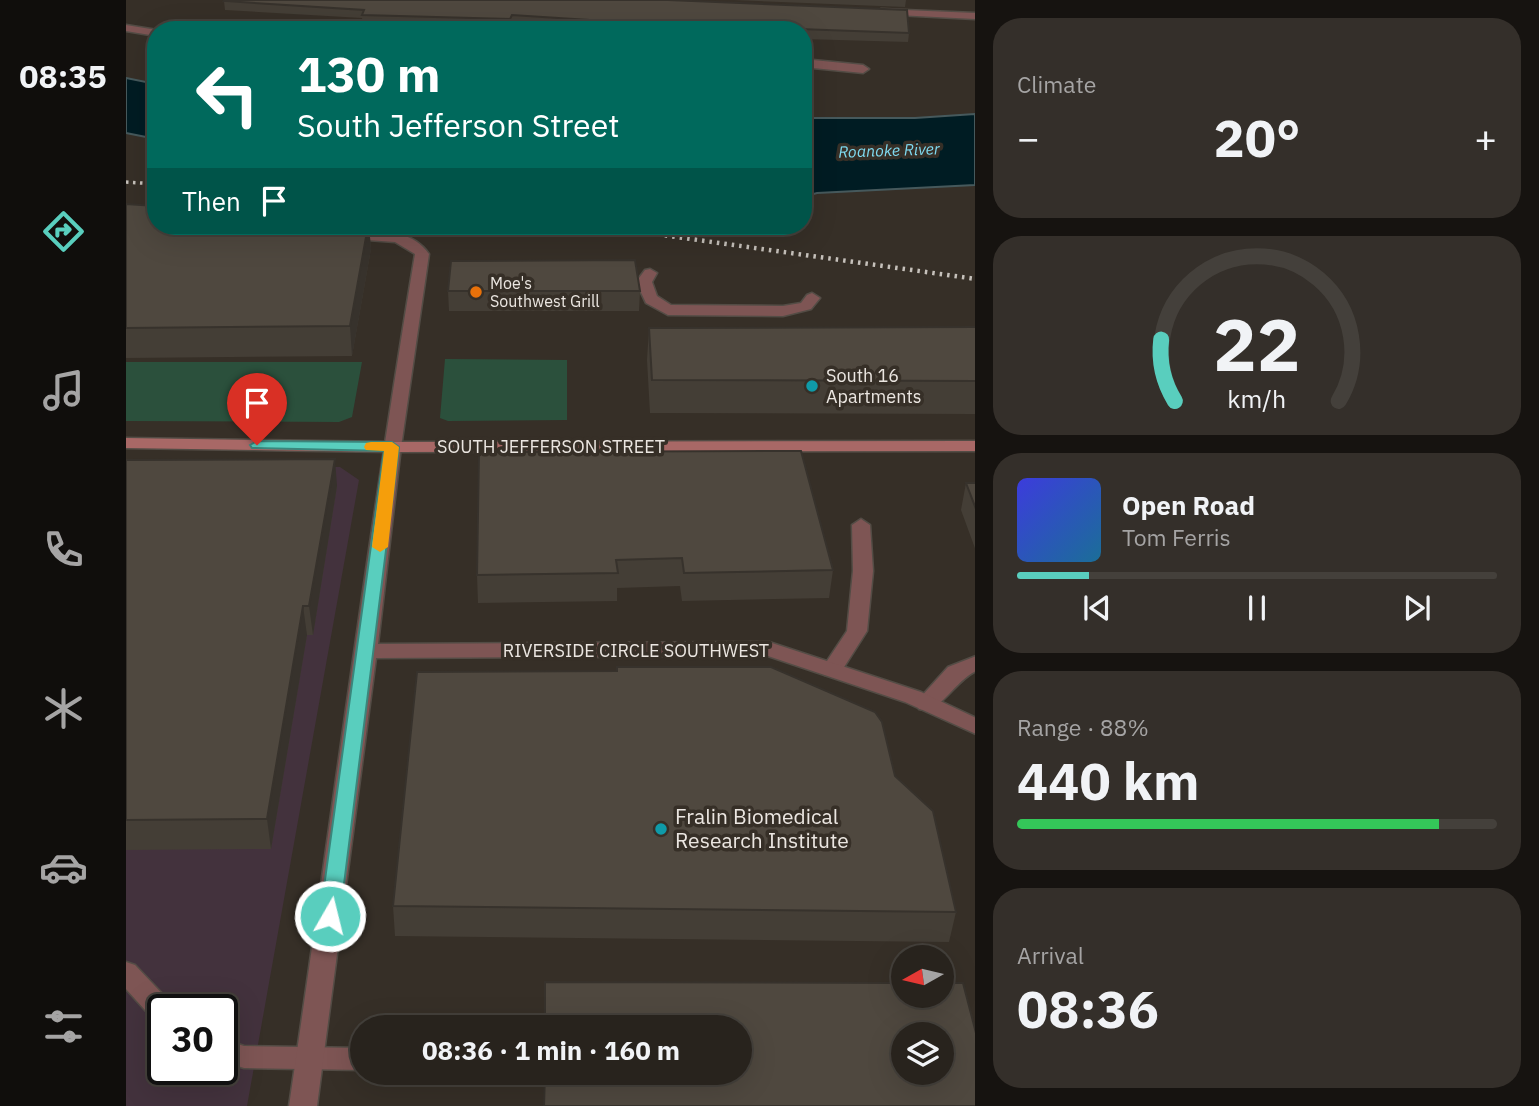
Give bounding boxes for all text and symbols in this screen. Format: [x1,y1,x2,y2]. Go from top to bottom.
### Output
text: 130 m [297,42,441,105]
icon: left [182,49,273,140]
text: 08:35 [19,55,107,97]
text: Climate [1017,69,1096,99]
text: South Jefferson Street [297,104,619,146]
text: 20° [1214,104,1300,171]
text: − [1017,113,1040,162]
text: + [1474,113,1497,162]
water label: Roanoke River [838,138,941,162]
icon: arrive [255,182,293,220]
text: Then [182,184,241,218]
icon: directions [39,207,88,256]
place label: Moe's Southwest Grill [490,273,600,311]
marker: Moe's Southwest Grill [468,284,484,300]
text: 22 [1213,297,1301,392]
place label: South 16 Apartments [826,364,922,408]
icon: music [39,366,88,415]
pin [227,373,287,445]
marker: South 16 Apartments [804,378,820,394]
text: km/h [1228,382,1286,415]
icon: arrive [238,384,276,422]
street label: SOUTH JEFFERSON STREET [437,435,665,458]
text: Open Road [1122,488,1255,522]
text: Tom Ferris [1122,522,1231,552]
icon: phone [39,525,88,574]
icon: previous [1078,589,1116,627]
icon: pause [1238,589,1276,627]
icon: next [1398,589,1436,627]
street label: RIVERSIDE CIRCLE SOUTHWEST [503,639,769,662]
icon: climate [39,684,88,733]
text: Range · 88% [1017,712,1149,742]
text: 440 km [1017,747,1199,814]
place label: Fralin Biomedical Research Institute [675,802,849,854]
marker: Fralin Biomedical Research Institute [653,821,669,837]
icon: car [39,843,88,892]
position arrow [293,879,367,953]
text: Arrival [1017,940,1084,970]
north arrow [891,945,954,1008]
map controls [891,945,954,1085]
text: 08:36 [1017,975,1159,1042]
speed limit sign: 30 [147,994,238,1085]
icon: filters [39,1002,88,1051]
button: layers [891,1022,954,1085]
text: 08:36 · 1 min · 160 m [422,1033,680,1067]

